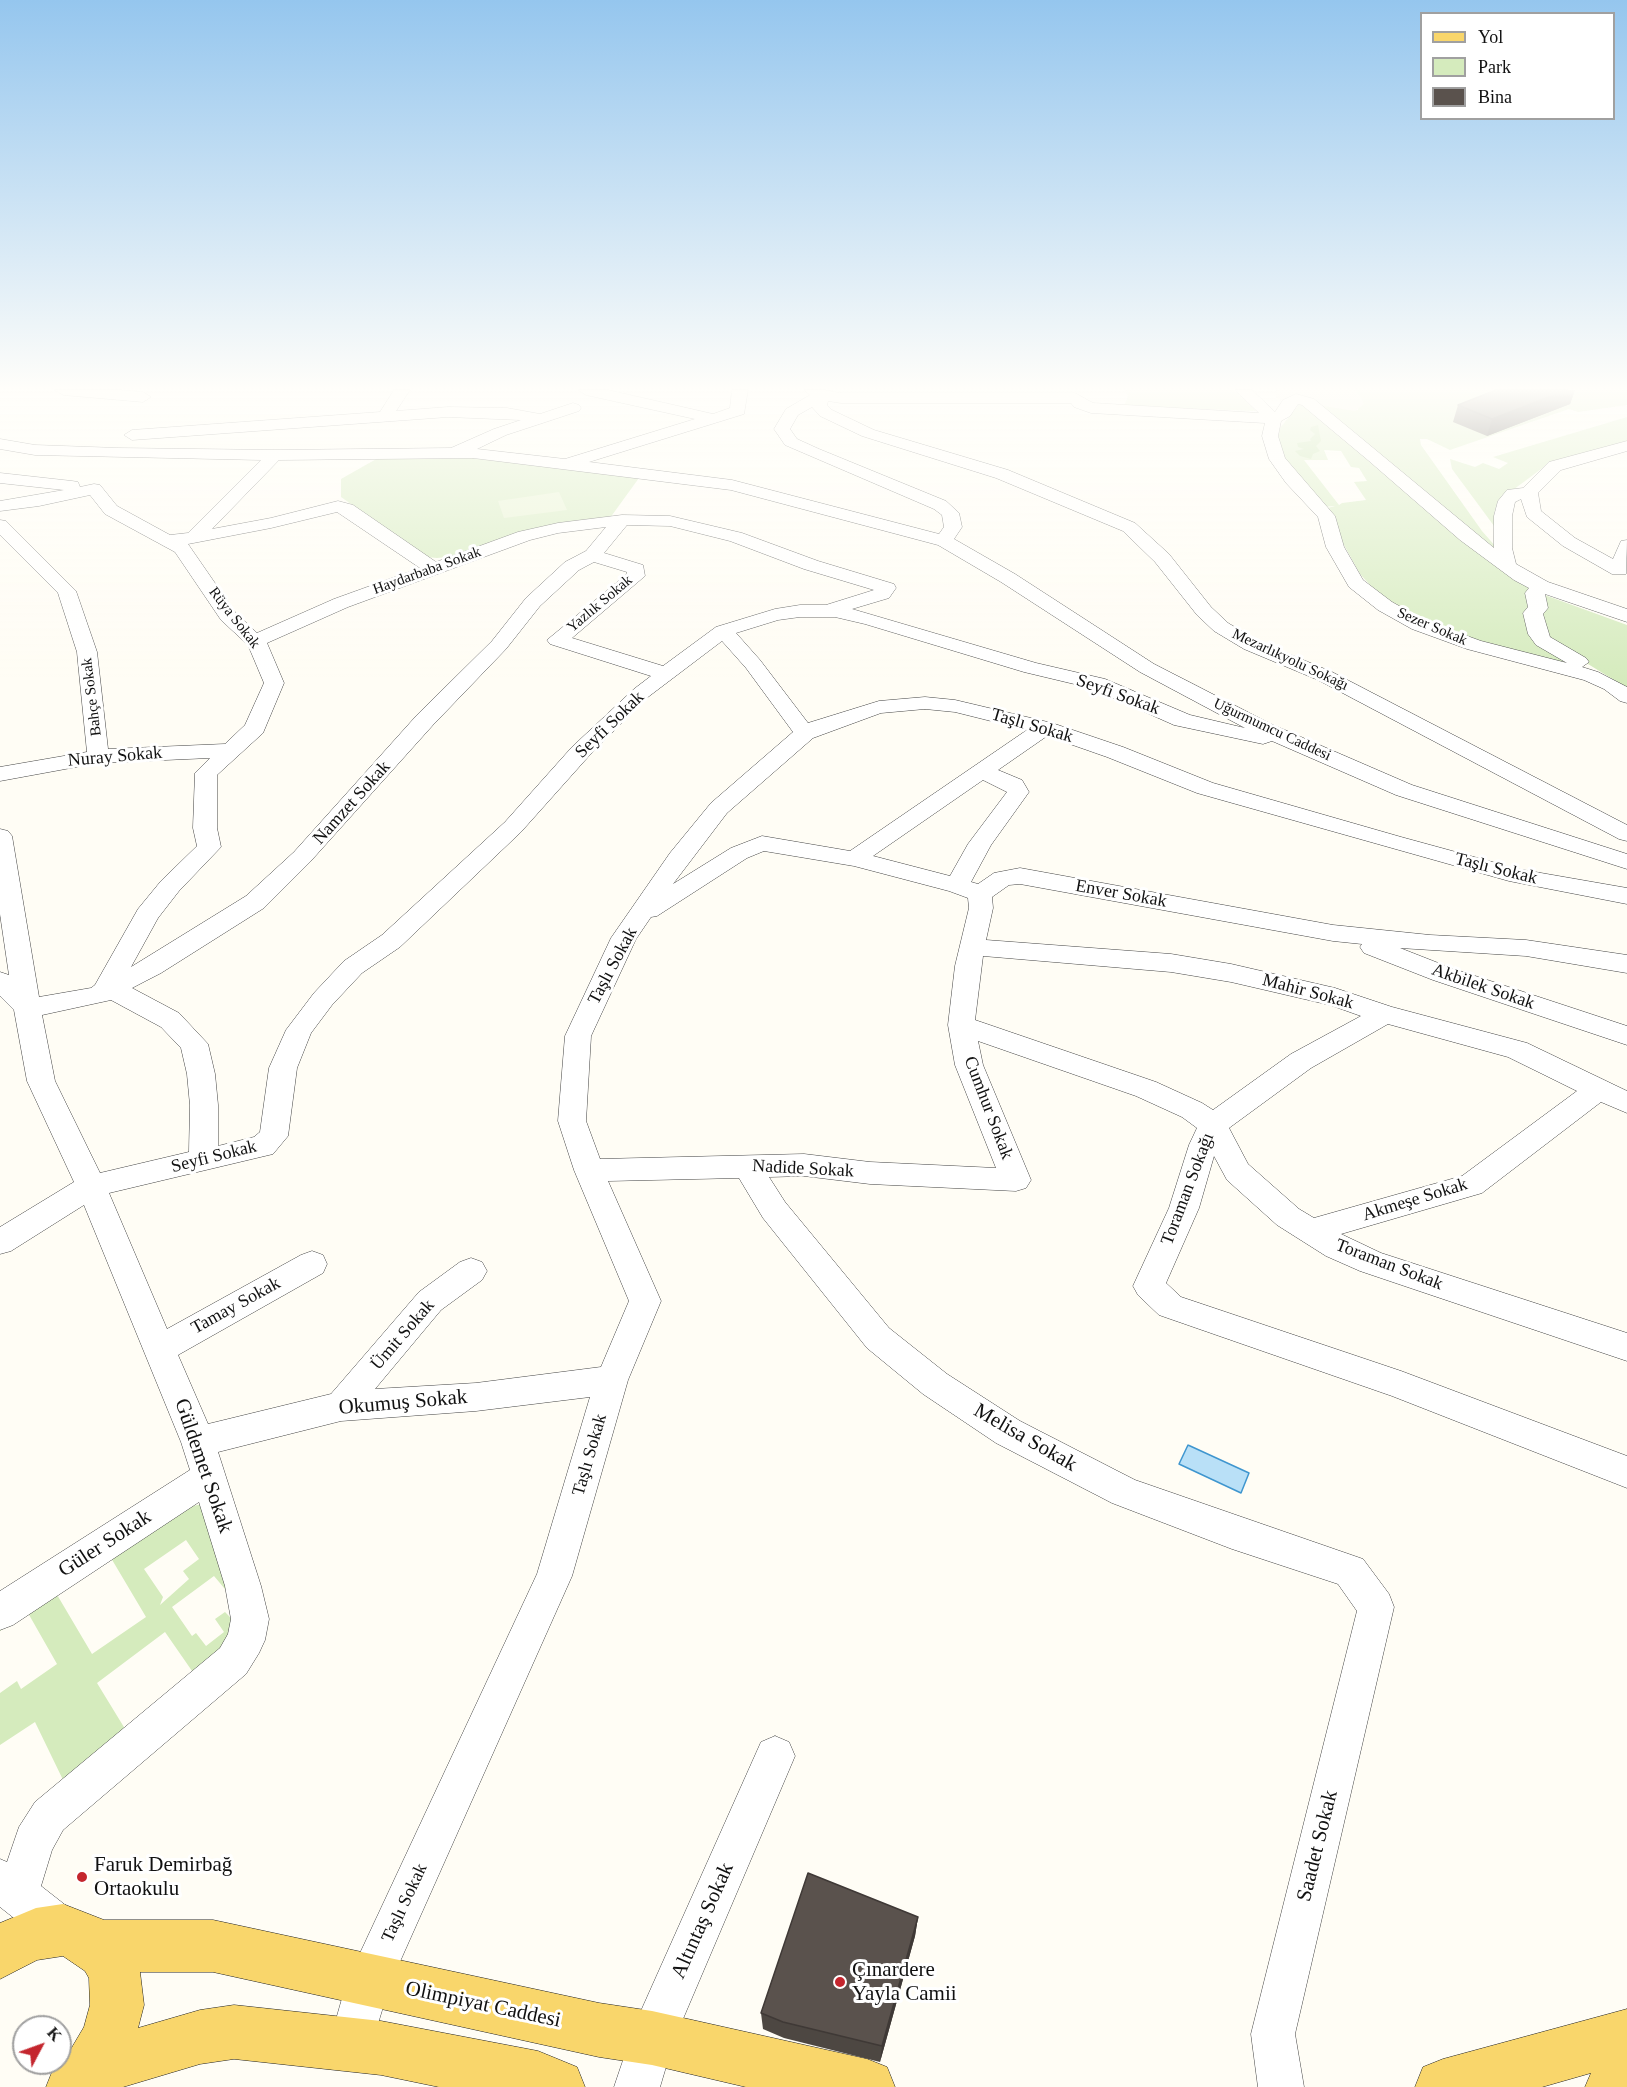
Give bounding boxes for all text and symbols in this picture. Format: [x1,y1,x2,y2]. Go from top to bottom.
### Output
legend [1420,12,1615,120]
text: Yol [1478,27,1503,47]
text: Park [1478,57,1511,77]
text: Bina [1478,87,1512,107]
street label: Haydarbaba Sokak [370,543,484,599]
street label: Yazlık Sokak [564,571,636,637]
street label: Rüya Sokak [204,584,264,652]
street label: Sezer Sokak [1394,604,1470,650]
street label: Mezarlıkyolu Sokağı [1229,625,1351,695]
street label: Bahçe Sokak [78,657,106,737]
street label: Seyfi Sokak [1073,670,1163,720]
street label: Seyfi Sokak [571,687,649,763]
street label: Uğurmumcu Caddesi [1210,695,1334,765]
street label: Taşlı Sokak [989,704,1075,748]
street label: Nuray Sokak [67,742,163,772]
street label: Namzet Sokak [309,757,395,849]
street label: Taşlı Sokak [1453,848,1539,890]
street label: Enver Sokak [1074,875,1168,913]
street label: Taşlı Sokak [584,924,642,1008]
street label: Akbilek Sokak [1429,959,1537,1015]
street label: Mahir Sokak [1260,969,1356,1015]
street label: Cumhur Sokak [958,1053,1018,1163]
street label: Toraman Sokağı [1157,1130,1219,1248]
street label: Seyfi Sokak [169,1136,259,1178]
street label: Nadide Sokak [752,1156,854,1182]
street label: Akmeşe Sokak [1360,1174,1470,1226]
street label: Toraman Sokak [1332,1235,1446,1295]
street label: Tamay Sokak [188,1273,284,1339]
street label: Ümit Sokak [366,1295,440,1375]
street label: Okumuş Sokak [338,1385,468,1421]
street label: Güldemet Sokak [168,1395,238,1537]
street label: Melisa Sokak [969,1398,1081,1478]
street label: Taşlı Sokak [568,1412,612,1498]
street label: Güler Sokak [54,1505,156,1583]
street label: Saadet Sokak [1292,1788,1344,1904]
place label: Faruk Demirbağ Ortaokulu [94,1852,232,1902]
street label: Altıntaş Sokak [666,1859,740,1983]
street label: Taşlı Sokak [377,1860,433,1946]
marker: Faruk Demirbağ Ortaokulu [75,1870,89,1884]
place label: Çınardere Yayla Camii [852,1957,957,2007]
marker: Çınardere Yayla Camii [833,1975,847,1989]
street label: Olimpiyat Caddesi [403,1976,563,2034]
north arrow [12,2015,72,2075]
text: K [44,2024,65,2044]

